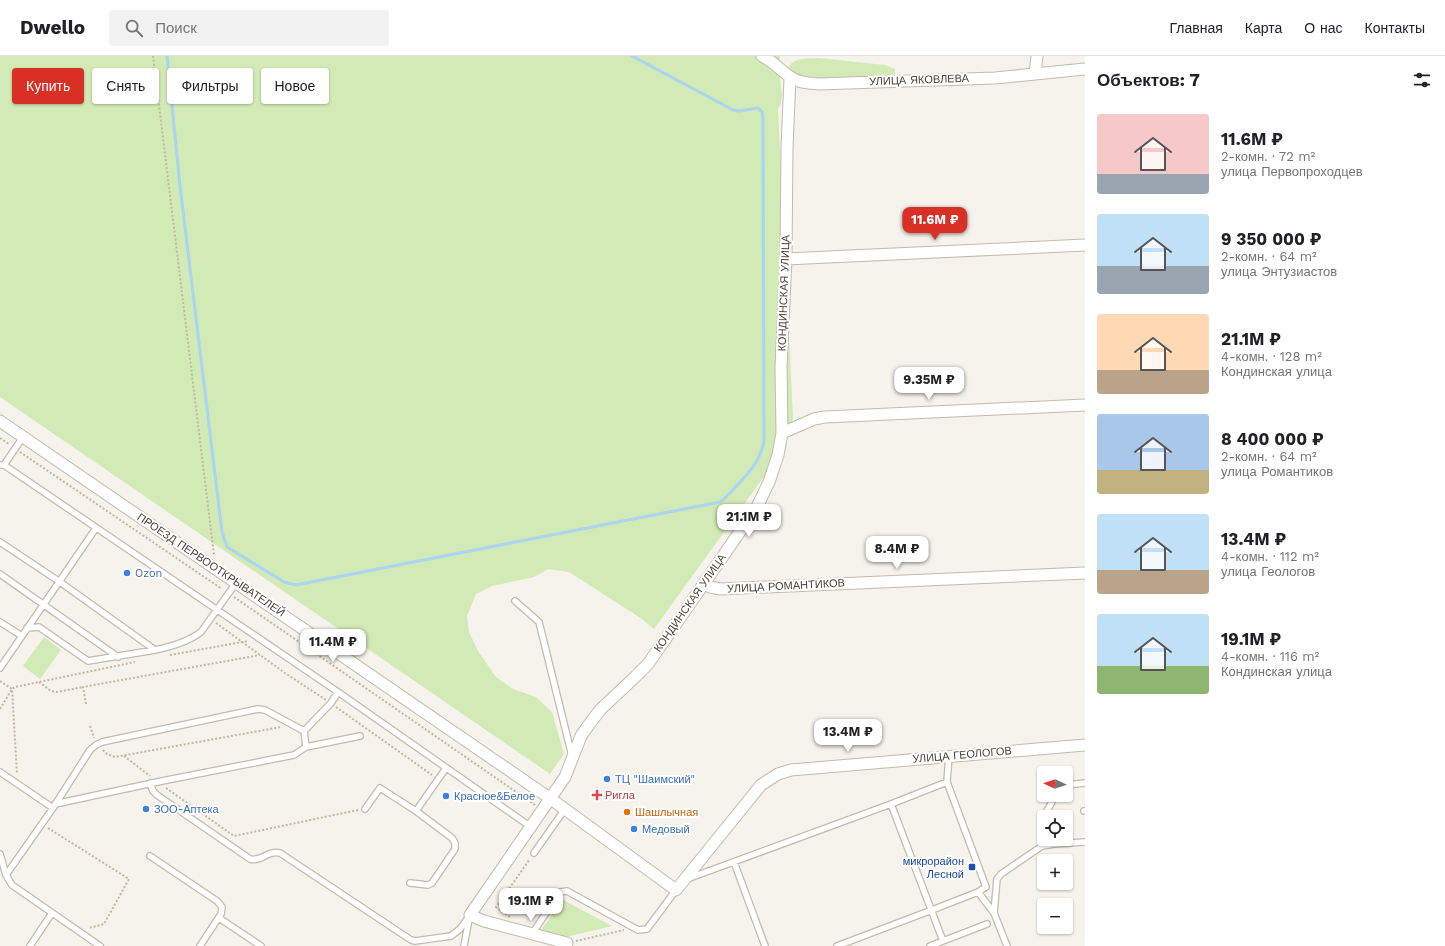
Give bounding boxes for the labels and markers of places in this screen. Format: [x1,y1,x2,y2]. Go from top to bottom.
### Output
pin: 11.6M ₽ [898,207,972,241]
pin: 9.35M ₽ [892,367,966,401]
pin: 21.1M ₽ [712,504,786,538]
pin: 8.4M ₽ [864,536,930,570]
place label: Ozon [135,567,162,580]
marker: Ozon [122,568,132,578]
pin: 11.4M ₽ [296,629,370,663]
pin: 13.4M ₽ [811,719,885,753]
place label: ТЦ "Шаимский" [615,773,695,786]
marker: ТЦ "Шаимский" [602,774,612,784]
place label: Ригла [605,789,636,802]
place label: Красное&Белое [454,790,535,803]
marker: Ригла [592,790,602,800]
marker: Красное&Белое [441,791,451,801]
place label: ЗОО-Аптека [154,803,220,816]
marker: ЗОО-Аптека [141,804,151,814]
place label: Шашлычная [635,806,698,819]
marker: Шашлычная [622,807,632,817]
place label: Медовый [642,823,690,836]
marker: Медовый [629,824,639,834]
place label: микрорайон Лесной [903,855,964,881]
marker: микрорайон Лесной [967,862,977,872]
pin: 19.1M ₽ [494,888,568,922]

